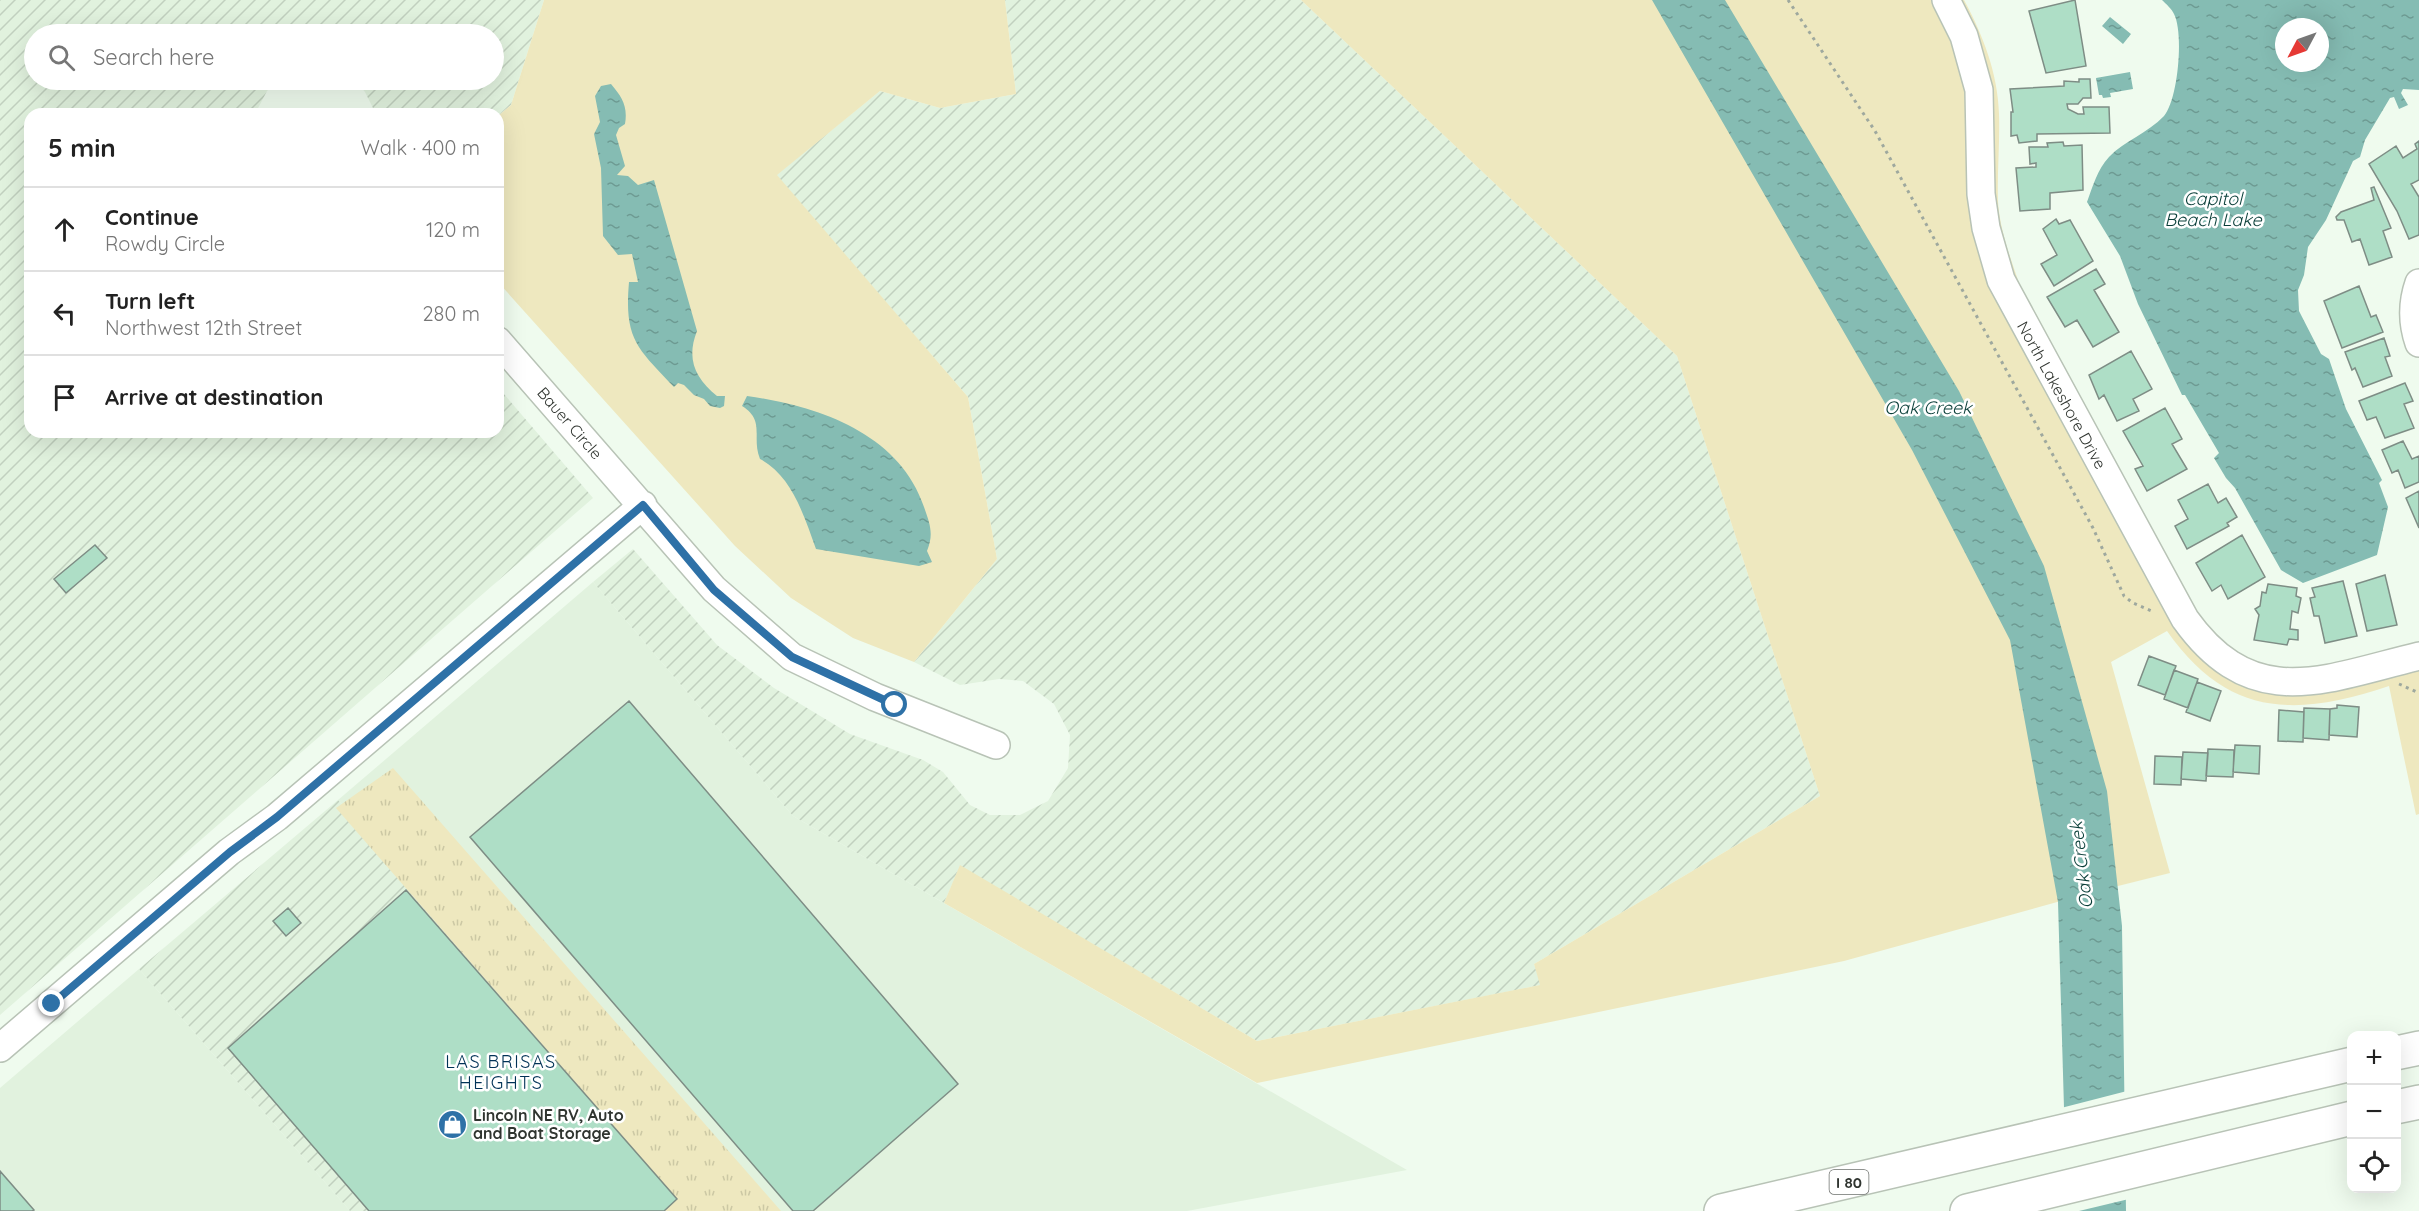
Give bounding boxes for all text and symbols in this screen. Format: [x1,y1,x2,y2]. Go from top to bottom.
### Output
north arrow [2275,18,2329,72]
search box [24,24,504,90]
icon: search [45,41,78,74]
text: Search here [93,43,214,71]
text: 5 min [48,131,116,164]
text: Walk · 400 m [361,135,480,160]
water label: Capitol Beach Lake [2164,187,2262,231]
text: Continue [105,203,199,231]
icon: ahead [48,213,81,246]
text: 120 m [426,217,480,242]
text: Rowdy Circle [105,231,225,256]
text: Turn left [105,287,195,315]
icon: left [48,297,81,330]
text: 280 m [423,301,480,326]
text: Northwest 12th Street [105,315,302,340]
street label: North Lakeshore Drive [2013,318,2111,472]
icon: arrive [48,381,81,414]
text: Arrive at destination [105,383,323,411]
street label: Bauer Circle [533,383,607,463]
water label: Oak Creek [1884,396,1973,419]
route start [881,691,907,717]
water label: Oak Creek [2064,819,2098,910]
route end [38,990,64,1016]
map controls [2347,1031,2401,1193]
button: + [2347,1031,2401,1085]
district label: LAS BRISAS HEIGHTS [445,1050,557,1094]
button: − [2347,1085,2401,1139]
place label: Lincoln NE RV, Auto and Boat Storage [473,1105,624,1143]
shop icon: Lincoln NE RV, Auto and Boat Storage [436,1108,468,1140]
button: locate [2347,1139,2401,1193]
road number: I 80 [1830,1170,1868,1194]

